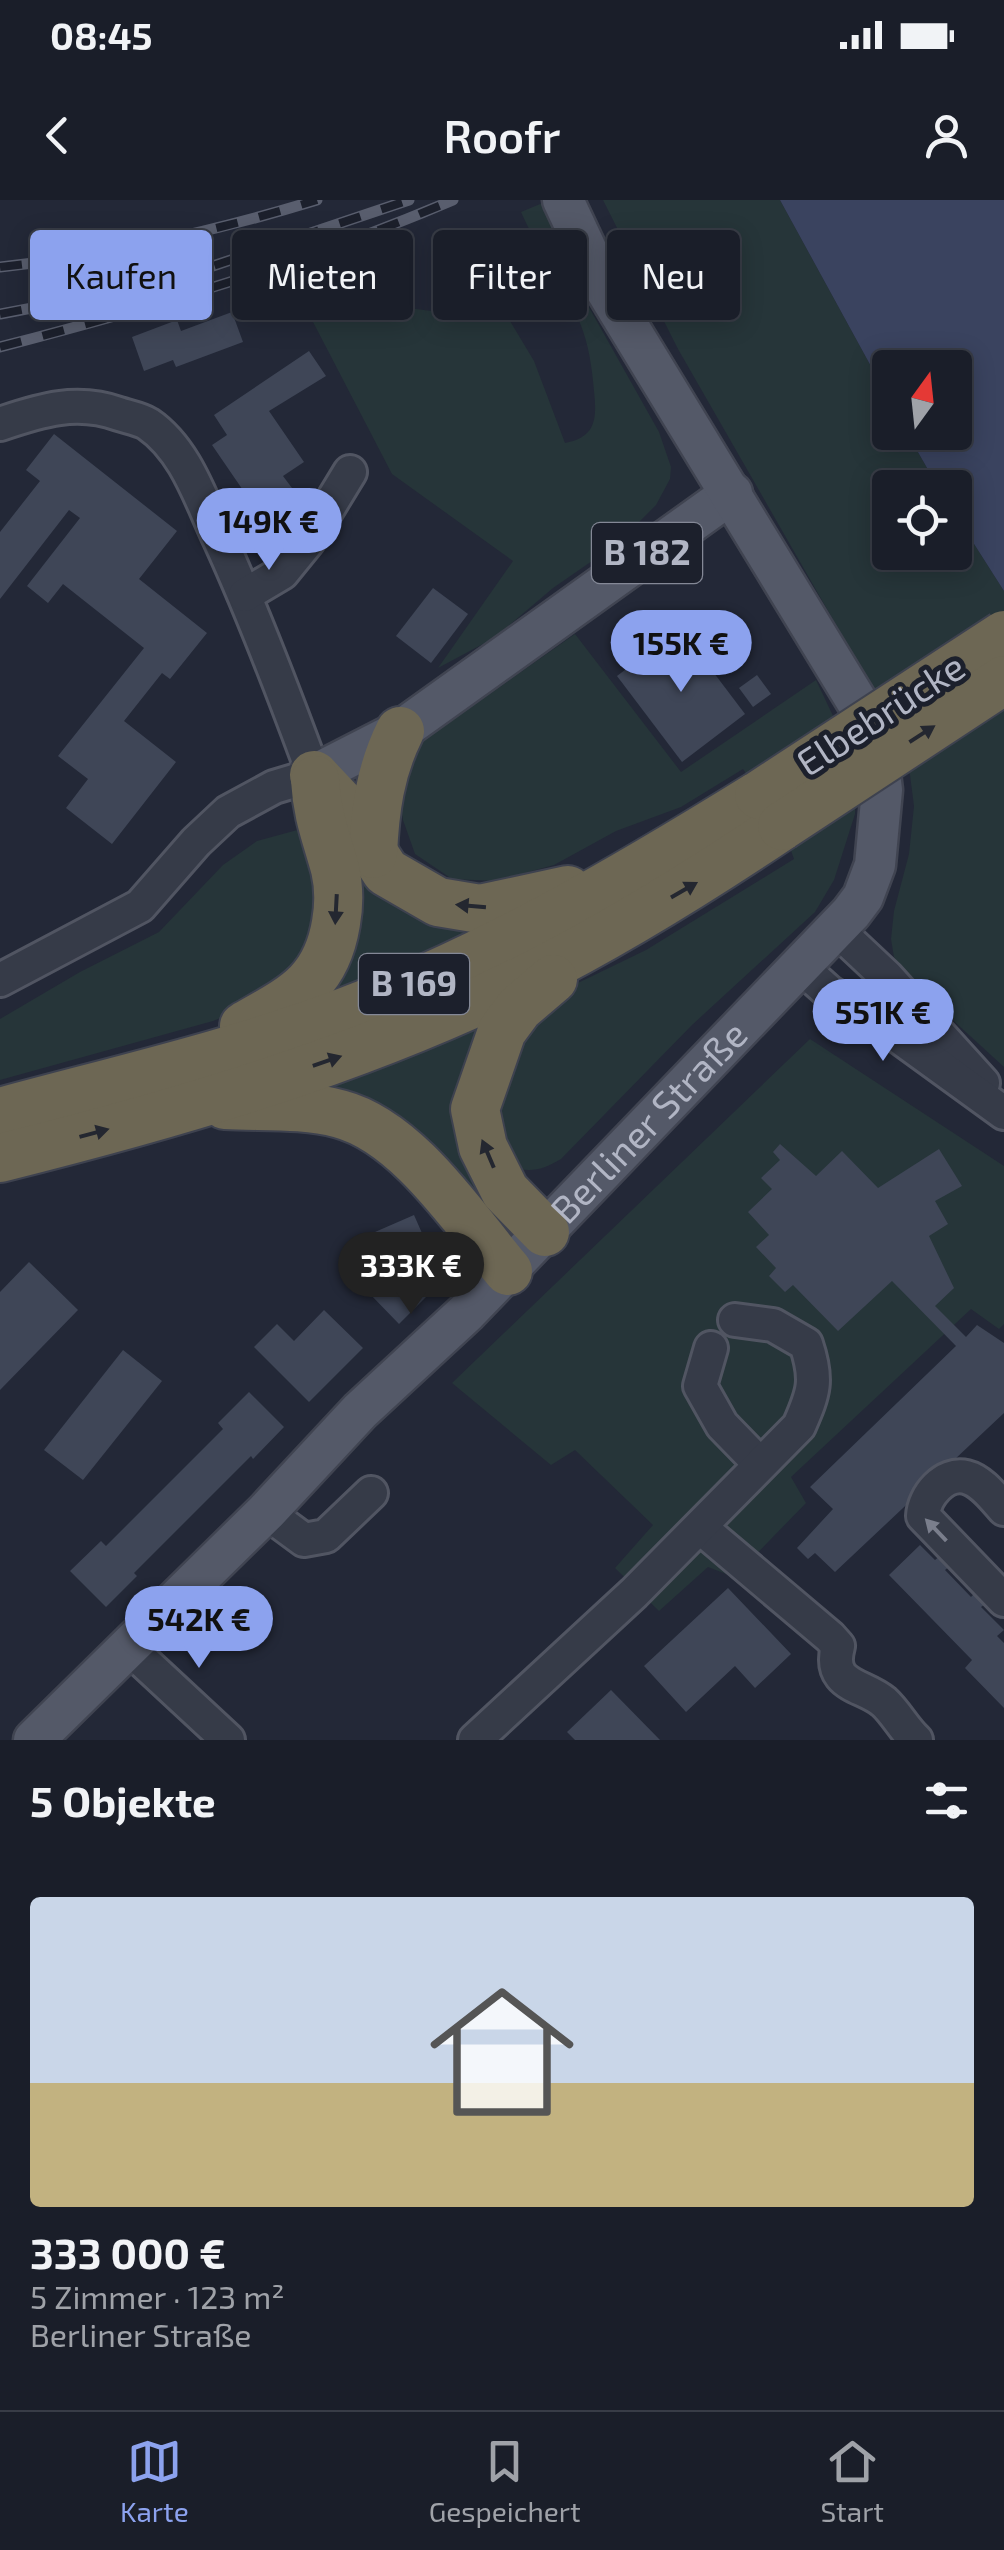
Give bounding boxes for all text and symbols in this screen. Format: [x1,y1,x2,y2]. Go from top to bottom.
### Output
text: 08:45 [50,12,153,58]
icon: back [30,108,85,163]
text: Roofr [444,108,560,162]
icon: person [919,108,974,163]
chip: Kaufen [30,230,212,320]
chip: Mieten [232,230,413,320]
chip: Filter [433,230,587,320]
chip: Neu [607,230,740,320]
north arrow [872,350,972,450]
map controls [872,350,972,570]
button: locate [872,470,972,570]
pin: 149K € [188,488,350,573]
text: 149K € [219,501,319,539]
road number: B 182 [592,523,702,583]
pin: 155K € [600,610,762,695]
text: 155K € [633,623,729,661]
street label: Elbebrücke [787,642,973,785]
one-way arrow [909,725,936,744]
one-way arrow [670,882,699,899]
one-way arrow [328,894,344,925]
one-way arrow [455,898,487,914]
road number: B 169 [359,954,469,1014]
pin: 551K € [802,979,964,1064]
text: 551K € [835,992,931,1030]
street label: Berliner Straße [540,1010,756,1232]
one-way arrow [312,1053,342,1068]
one-way arrow [79,1124,110,1140]
one-way arrow [480,1140,496,1169]
pin: 333K € [330,1232,492,1317]
text: 333K € [360,1245,462,1283]
one-way arrow [925,1519,948,1543]
pin: 542K € [118,1586,280,1671]
text: 542K € [147,1599,251,1637]
icon: filters [919,1773,974,1828]
text: 5 Objekte [30,1775,216,1825]
icon: home [412,1962,592,2142]
text: 333 000 € [30,2227,226,2277]
text: 5 Zimmer · 123 m² [30,2277,285,2315]
text: Berliner Straße [30,2315,252,2353]
tab: Karte [120,2434,189,2528]
tab: Gespeichert [429,2434,581,2528]
tab: Start [821,2434,884,2528]

